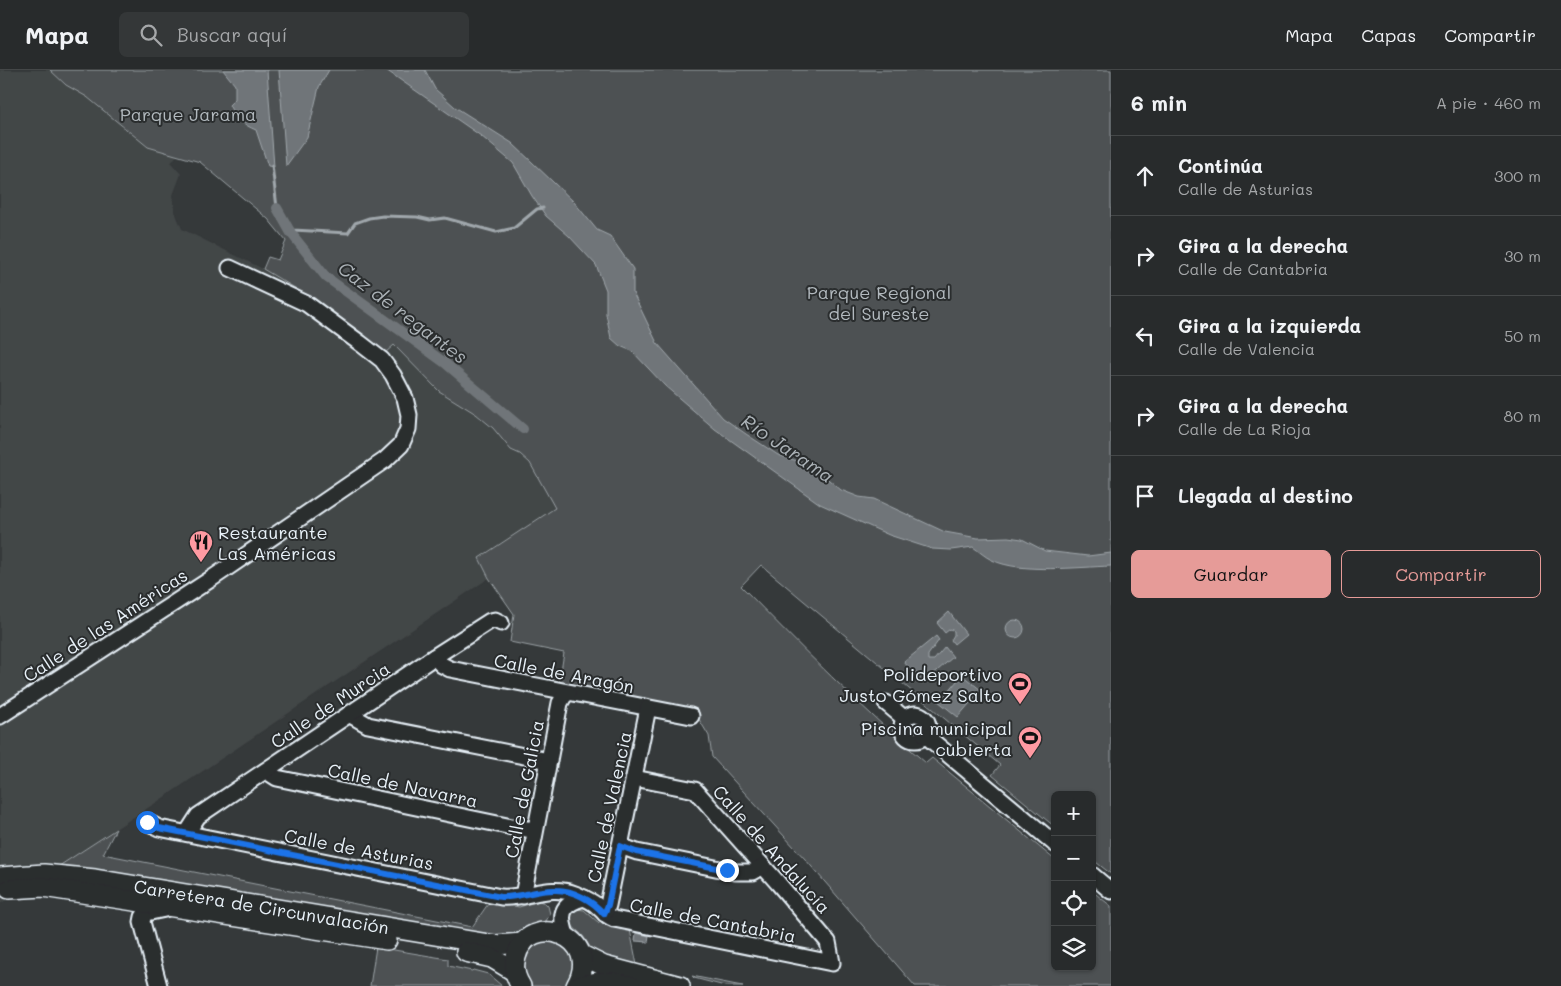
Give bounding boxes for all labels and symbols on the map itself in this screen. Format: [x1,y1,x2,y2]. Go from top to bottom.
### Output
park label: Parque Jarama [120,102,256,126]
water label: Caz de regantes [333,255,473,369]
park label: Parque Regional del Sureste [807,280,951,325]
water label: Río Jarama [737,408,839,488]
place label: Restaurante Las Américas [218,520,336,565]
restaurant icon: Restaurante Las Américas [188,529,214,563]
street label: Calle de las Américas [18,563,192,687]
street label: Calle de Aragón [492,648,636,698]
street label: Calle de Murcia [266,656,394,754]
place label: Polideportivo Justo Gómez Salto [839,662,1002,707]
sports icon: Polideportivo Justo Gómez Salto [1007,671,1033,705]
place label: Piscina municipal cubierta [861,716,1012,761]
street label: Calle de Galicia [499,718,549,860]
sports icon: Piscina municipal cubierta [1017,725,1043,759]
street label: Calle de Valencia [581,729,637,885]
street label: Calle de Navarra [326,757,480,813]
street label: Calle de Andalucía [708,780,836,918]
route start [136,811,159,834]
street label: Calle de Asturias [282,823,436,875]
route end [716,859,739,882]
street label: Carretera de Circunvalación [132,874,391,939]
street label: Calle de Cantabria [628,892,798,948]

